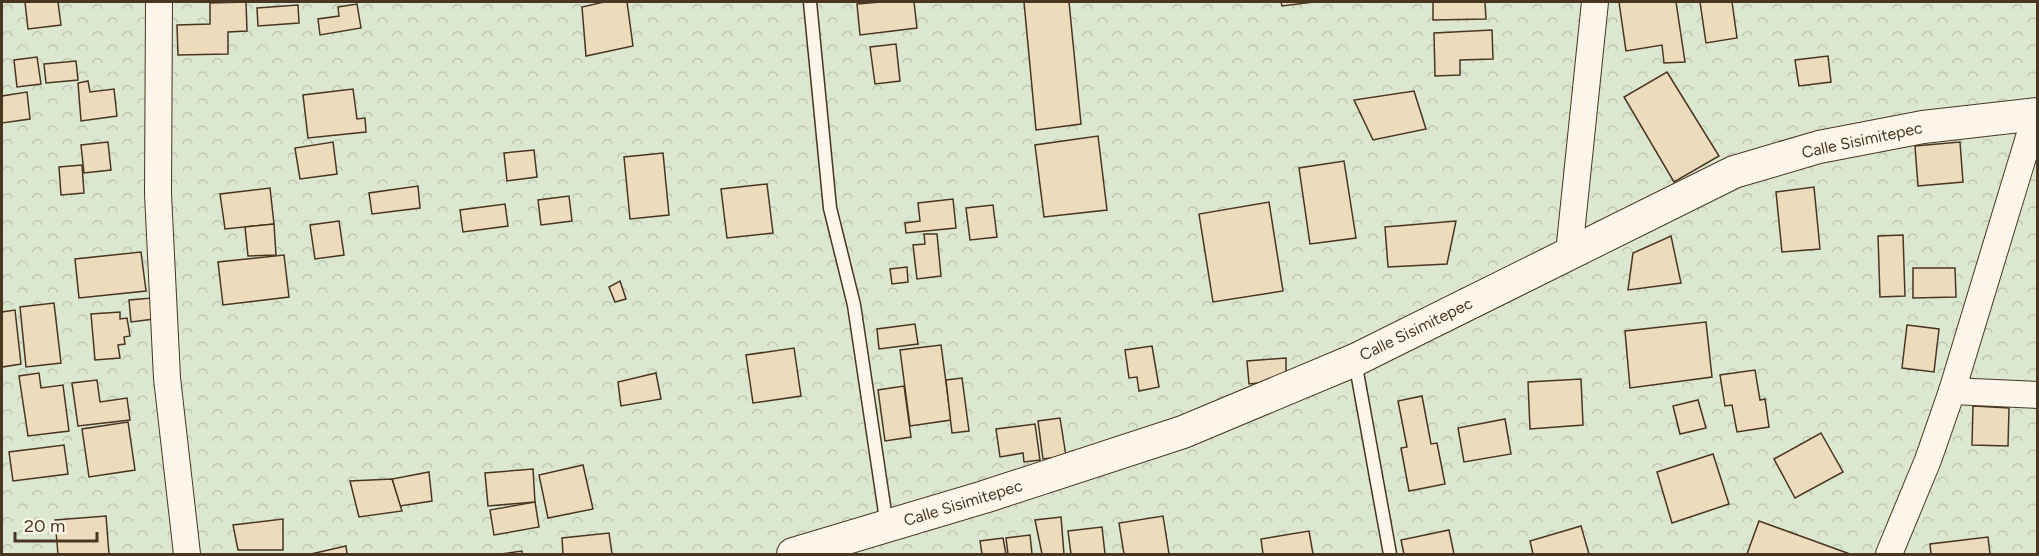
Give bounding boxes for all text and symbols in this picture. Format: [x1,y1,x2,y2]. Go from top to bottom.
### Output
street label: Calle Sisimitepec [1800,118,1924,162]
street label: Calle Sisimitepec [1357,293,1476,365]
street label: Calle Sisimitepec [901,476,1025,530]
scale bar [15,505,98,543]
text: 20 m [24,515,65,537]

